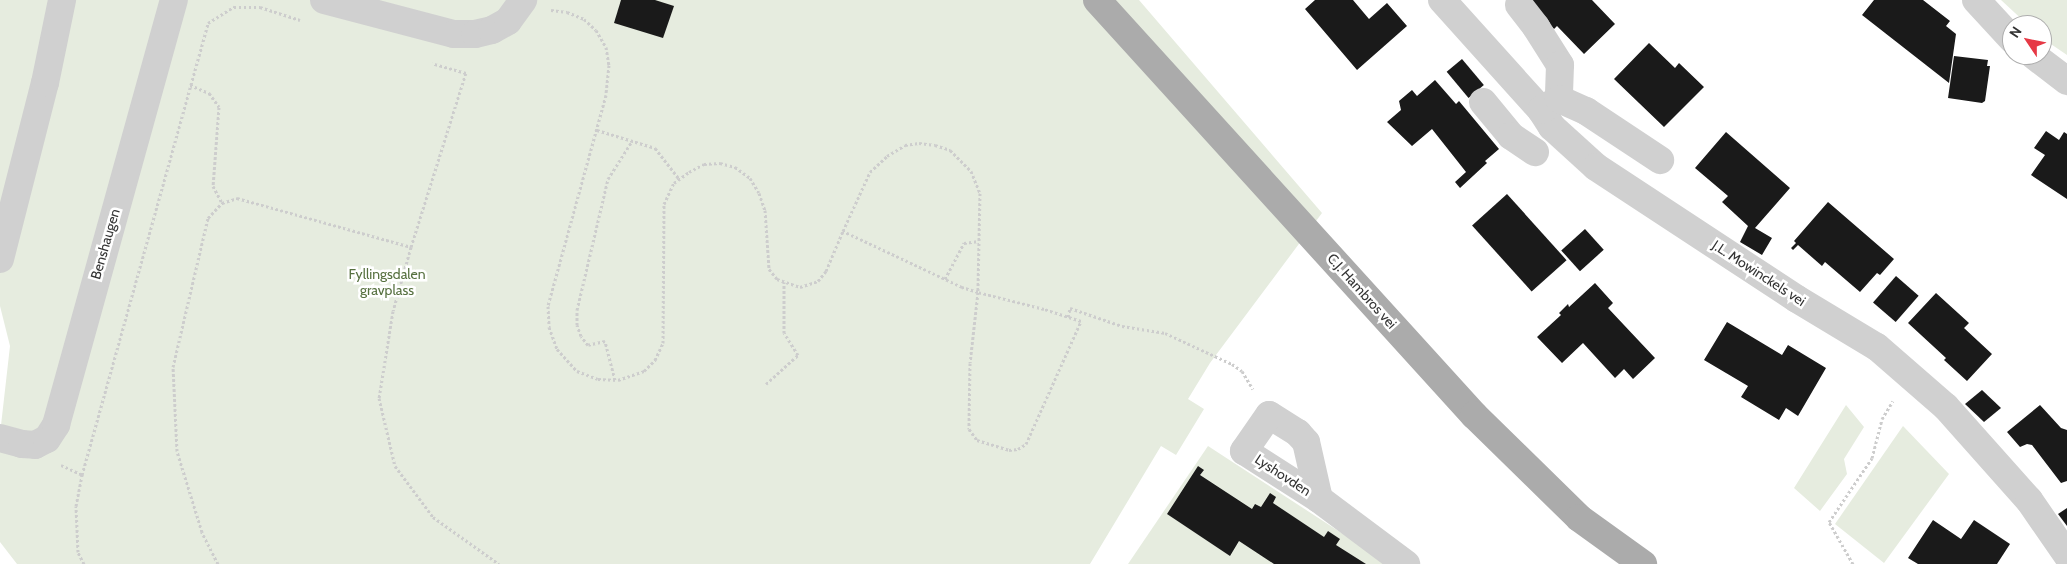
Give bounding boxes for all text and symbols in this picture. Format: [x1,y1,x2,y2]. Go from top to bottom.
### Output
north arrow [2002,15,2052,65]
text: N [2005,23,2026,41]
street label: Benshaugen [87,207,123,281]
street label: J.L. Mowinckels vei [1709,237,1809,309]
street label: C.J. Hambros vei [1324,250,1400,332]
park label: Fyllingsdalen gravplass [348,266,426,298]
street label: Lyshovden [1252,451,1314,499]

